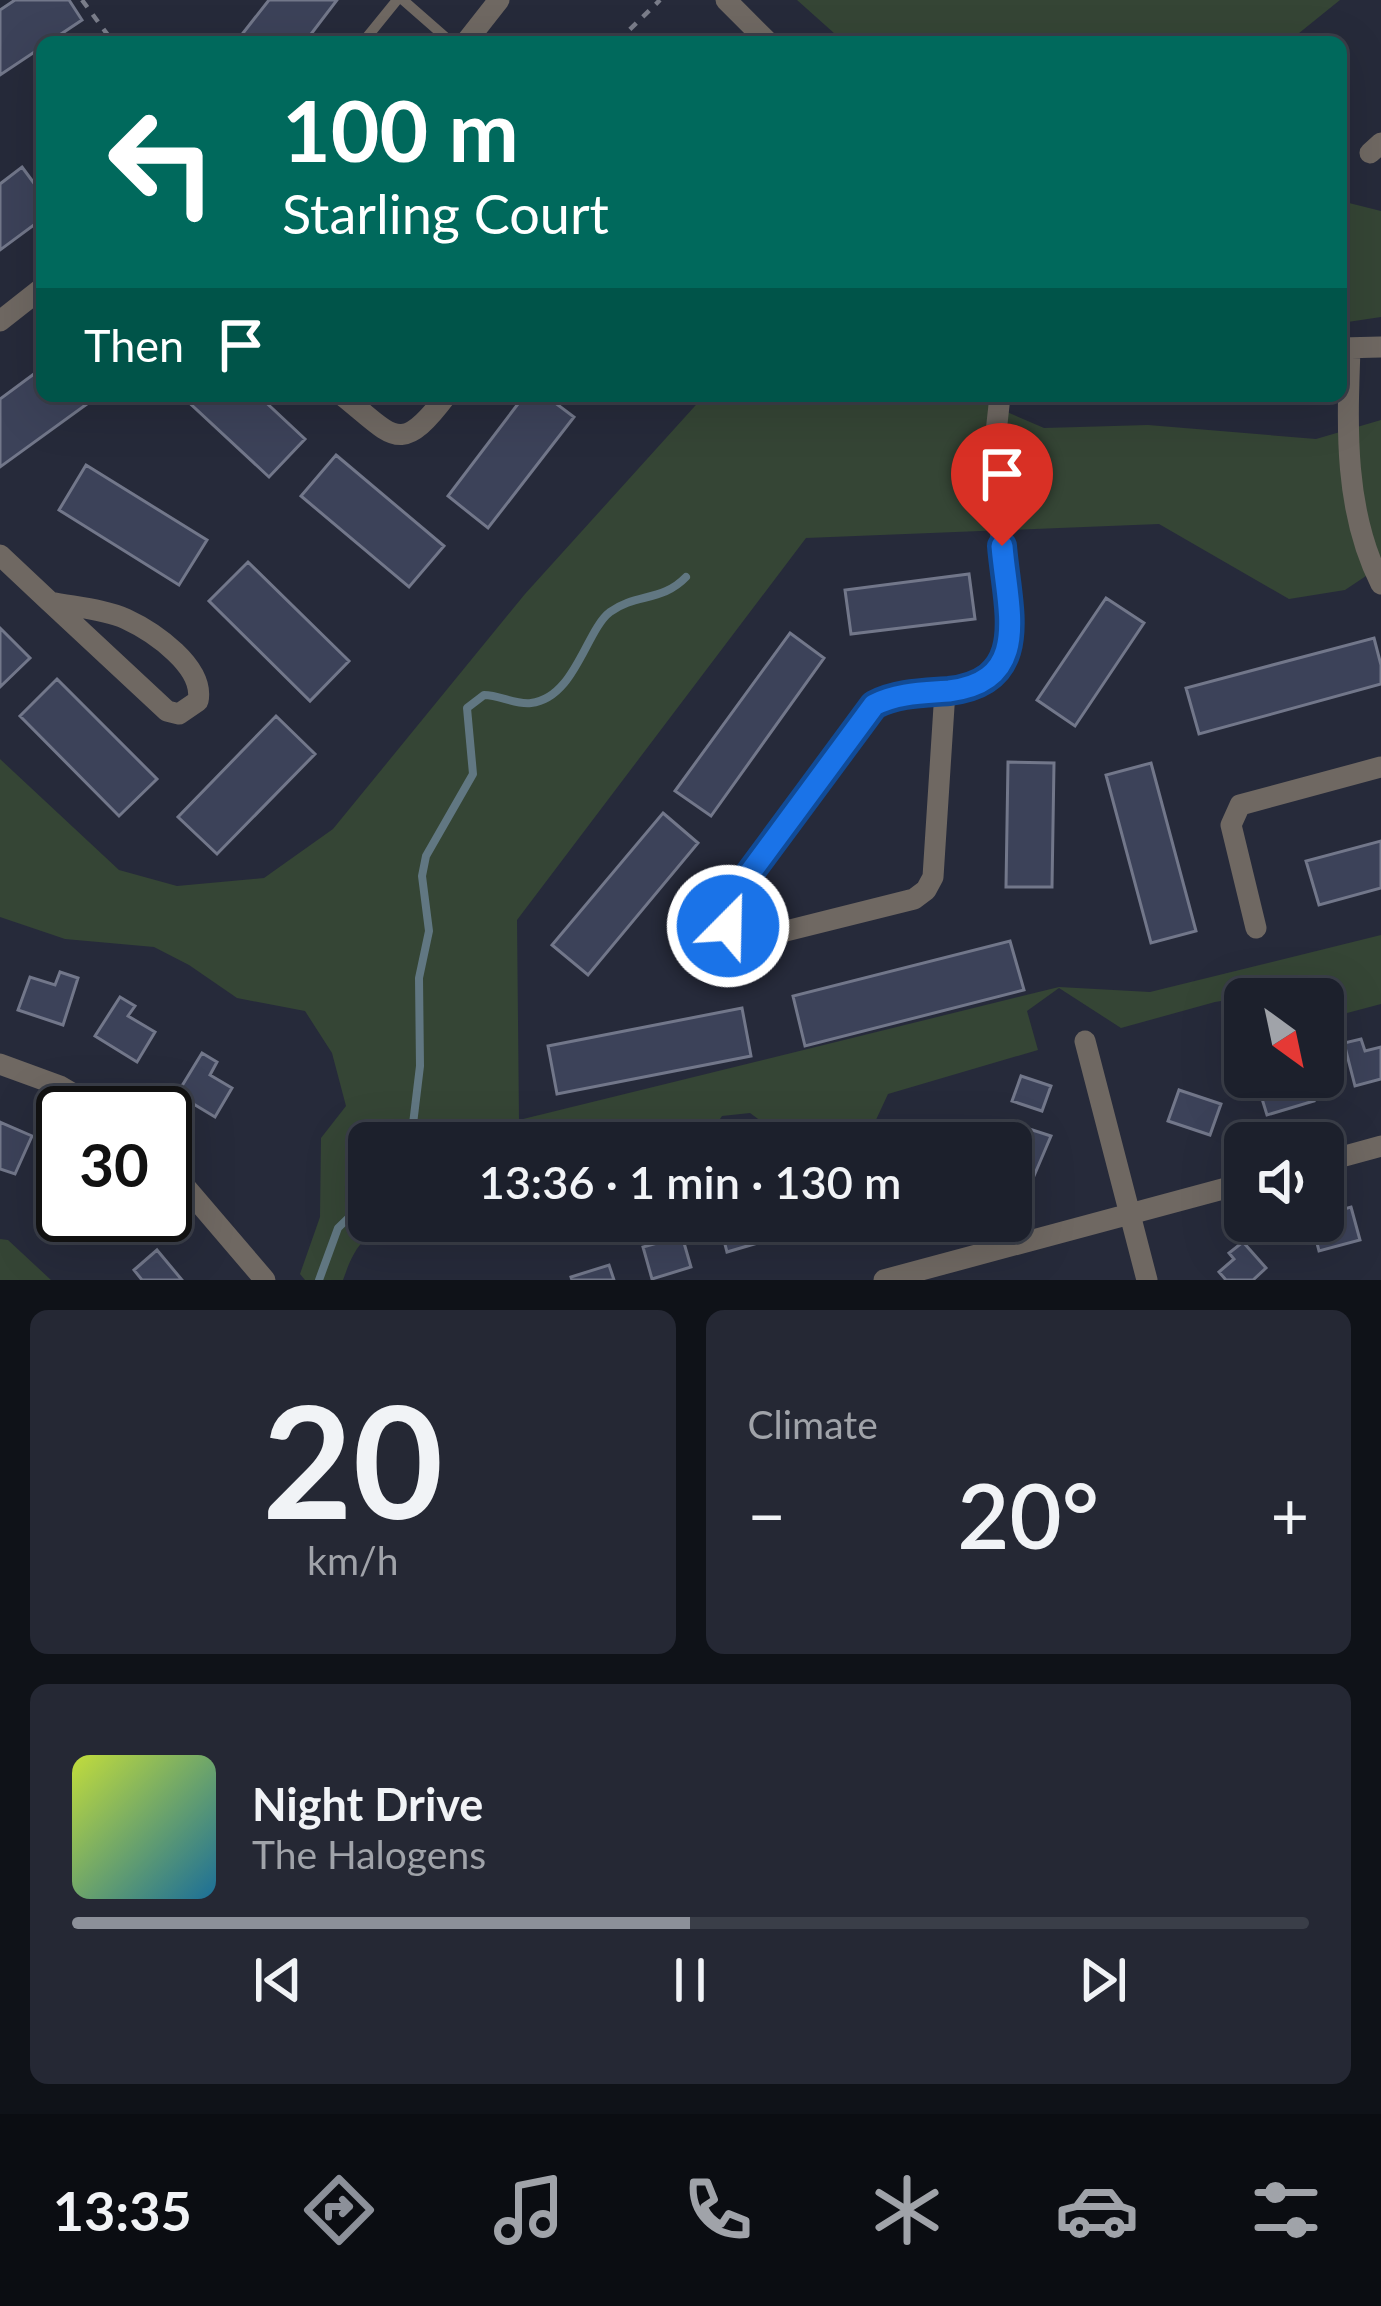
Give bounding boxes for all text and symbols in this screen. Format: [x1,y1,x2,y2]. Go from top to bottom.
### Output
text: 100 m [282,79,519,180]
icon: left [84,84,240,240]
text: Starling Court [282,181,609,246]
icon: arrive [208,312,274,378]
text: Then [84,318,184,372]
pin [951,423,1053,546]
icon: arrive [969,441,1035,507]
position arrow [665,863,791,989]
north arrow [1224,978,1344,1098]
map controls [1224,978,1344,1242]
speed limit sign: 30 [36,1086,192,1242]
button: sound [1224,1122,1344,1242]
text: 13:36 · 1 min · 130 m [479,1155,901,1209]
text: 20 [262,1365,443,1552]
text: Climate [748,1401,878,1447]
text: 20° [957,1460,1099,1568]
text: − [748,1475,786,1554]
text: + [1271,1475,1309,1554]
text: km/h [307,1537,398,1583]
text: Night Drive [252,1777,483,1831]
text: The Halogens [252,1831,486,1877]
icon: previous [245,1947,311,2013]
icon: pause [657,1947,723,2013]
icon: next [1070,1947,1136,2013]
icon: directions [297,2168,381,2252]
icon: music [487,2168,571,2252]
icon: phone [676,2168,760,2252]
icon: climate [865,2168,949,2252]
icon: car [1055,2168,1139,2252]
icon: filters [1244,2168,1328,2252]
text: 13:35 [53,2178,192,2243]

